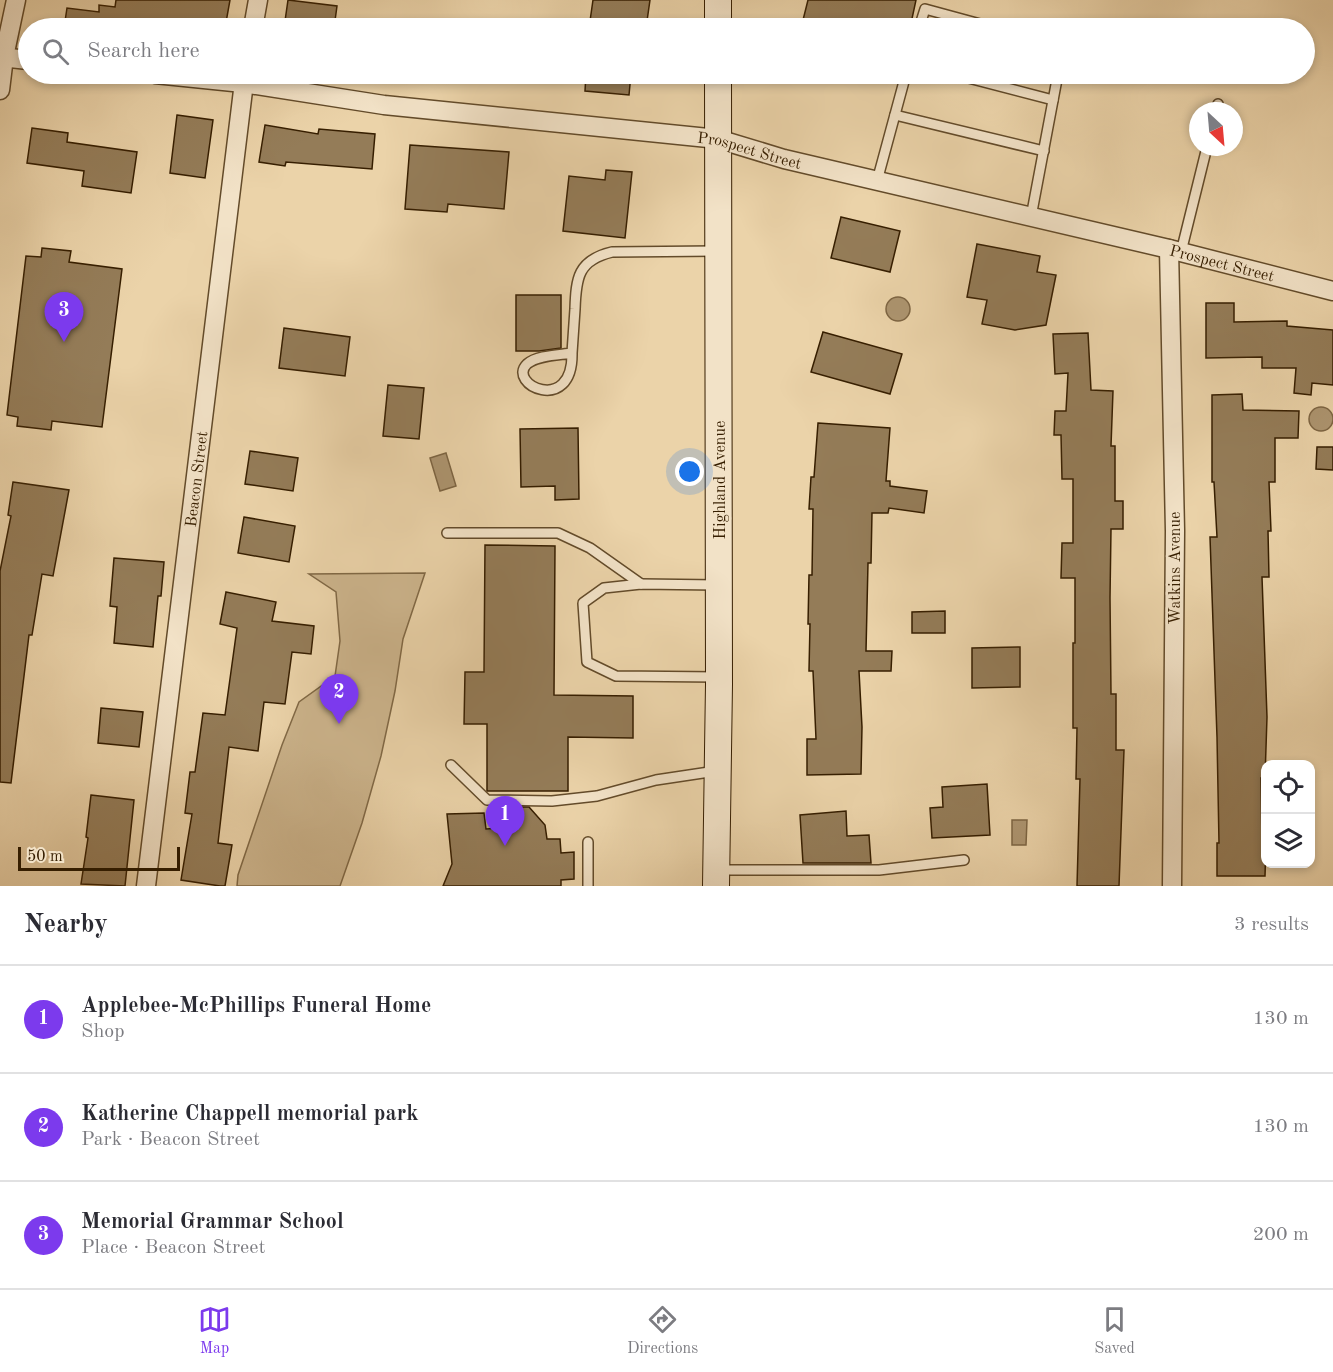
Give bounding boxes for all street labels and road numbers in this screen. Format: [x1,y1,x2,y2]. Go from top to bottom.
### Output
street label: Prospect Street [696,131,803,173]
street label: Prospect Street [1167,243,1276,286]
street label: Highland Avenue [713,421,729,539]
street label: Beacon Street [184,430,211,528]
street label: Watkins Avenue [1168,512,1184,624]

